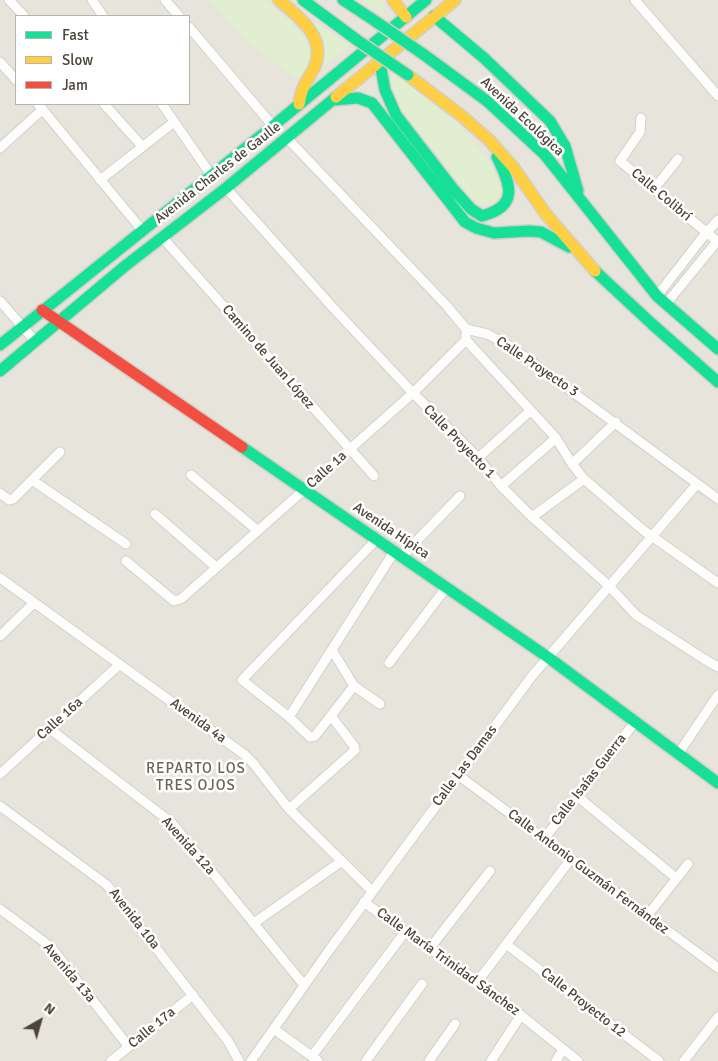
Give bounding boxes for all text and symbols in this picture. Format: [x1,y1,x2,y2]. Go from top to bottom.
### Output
legend [15,15,190,105]
text: Fast [62,26,89,44]
text: Slow [62,51,93,69]
street label: Avenida Ecológica [477,74,567,160]
text: Jam [62,76,88,94]
street label: Avenida Charles de Gaulle [152,119,284,227]
street label: Calle Colibrí [627,165,695,225]
street label: Camino de Juan López [218,301,318,413]
street label: Calle Proyecto 3 [493,333,581,401]
street label: Calle Proyecto 1 [420,402,498,482]
street label: Calle 1a [303,448,351,492]
street label: Avenida Hípica [350,499,432,563]
street label: Calle 16a [34,694,86,744]
street label: Avenida 4a [167,695,229,747]
street label: Calle Las Damas [429,722,501,810]
street label: Calle Isaías Guerra [548,731,630,829]
district label: REPARTO LOS TRES OJOS [145,760,247,795]
street label: Calle Antonio Guzmán Fernández [504,806,672,938]
street label: Avenida 12a [157,813,219,879]
street label: Avenida 10a [105,885,163,953]
street label: Calle María Trinidad Sánchez [373,904,523,1020]
street label: Avenida 13a [39,940,99,1006]
street label: Calle Proyecto 12 [537,965,629,1041]
north arrow [15,996,65,1046]
text: N [40,999,59,1018]
street label: Calle 17a [125,1004,179,1052]

